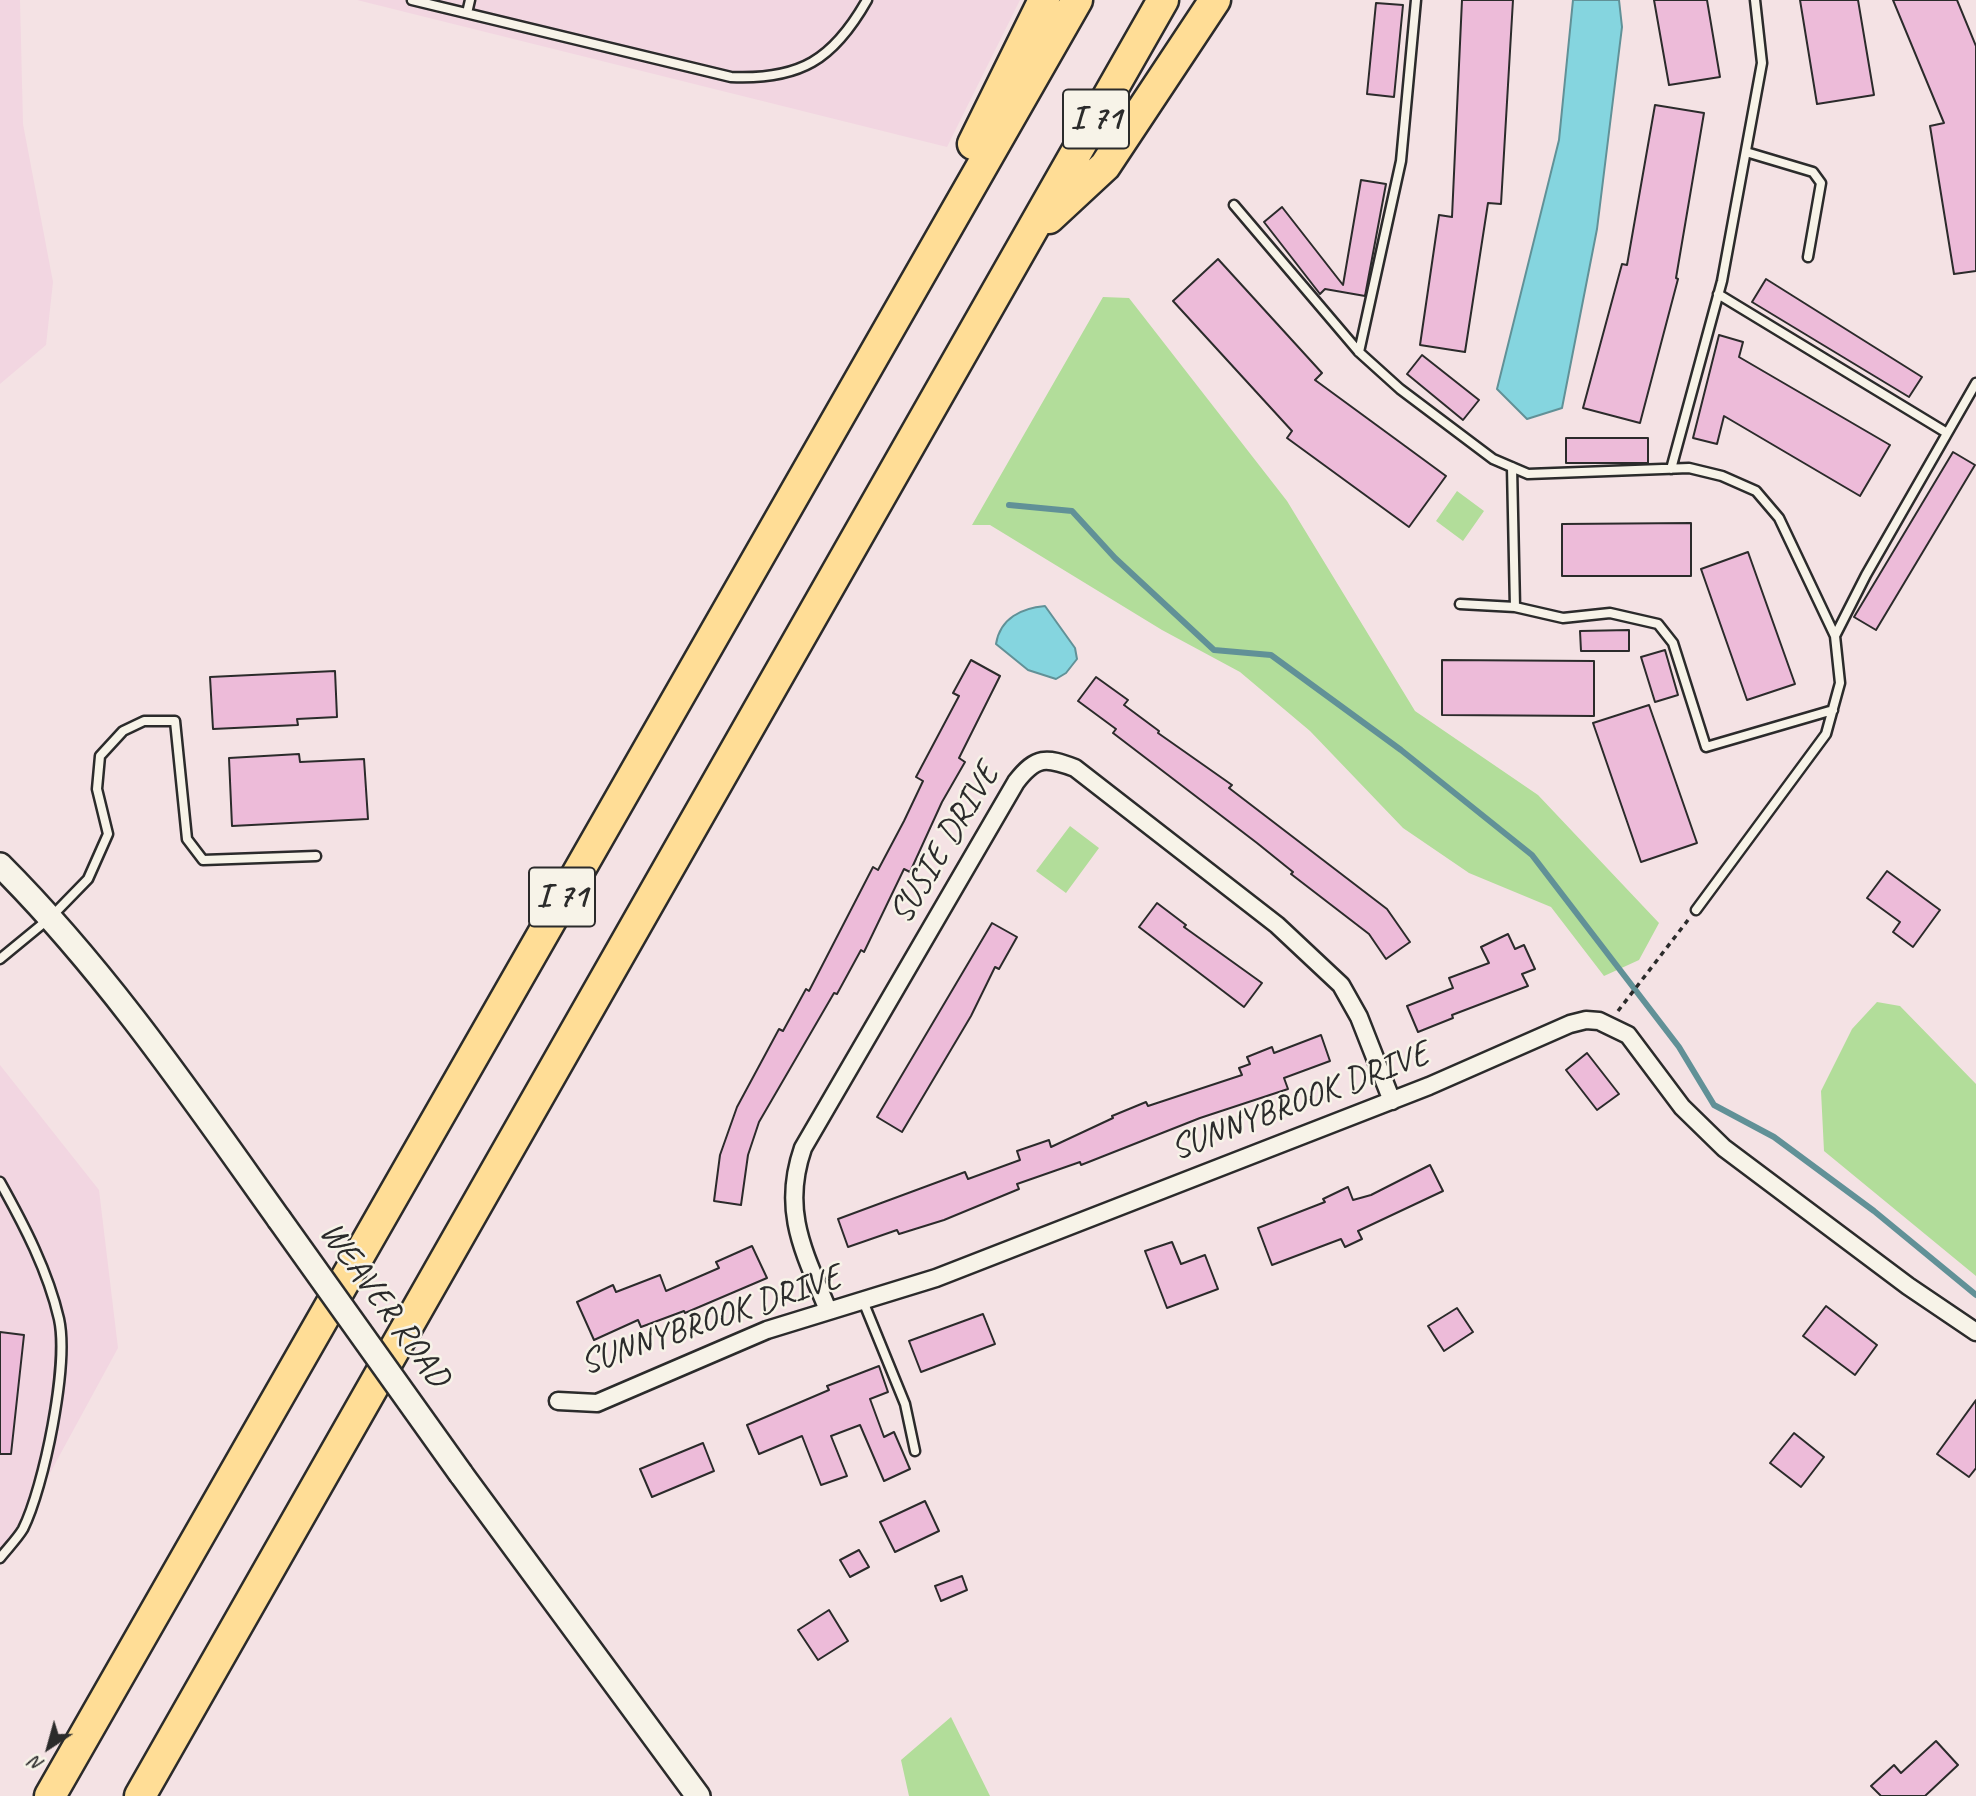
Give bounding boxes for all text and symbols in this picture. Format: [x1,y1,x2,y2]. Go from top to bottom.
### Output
road number: I 71 [1063,90,1129,148]
street label: SUSIE DRIVE [881,756,1009,932]
road number: I 71 [529,868,595,926]
street label: SUNNYBROOK DRIVE [1165,1034,1435,1170]
street label: WEAVER ROAD [310,1214,458,1396]
street label: SUNNYBROOK DRIVE [575,1257,847,1385]
north arrow [14,1712,84,1782]
text: N [25,1751,48,1777]

